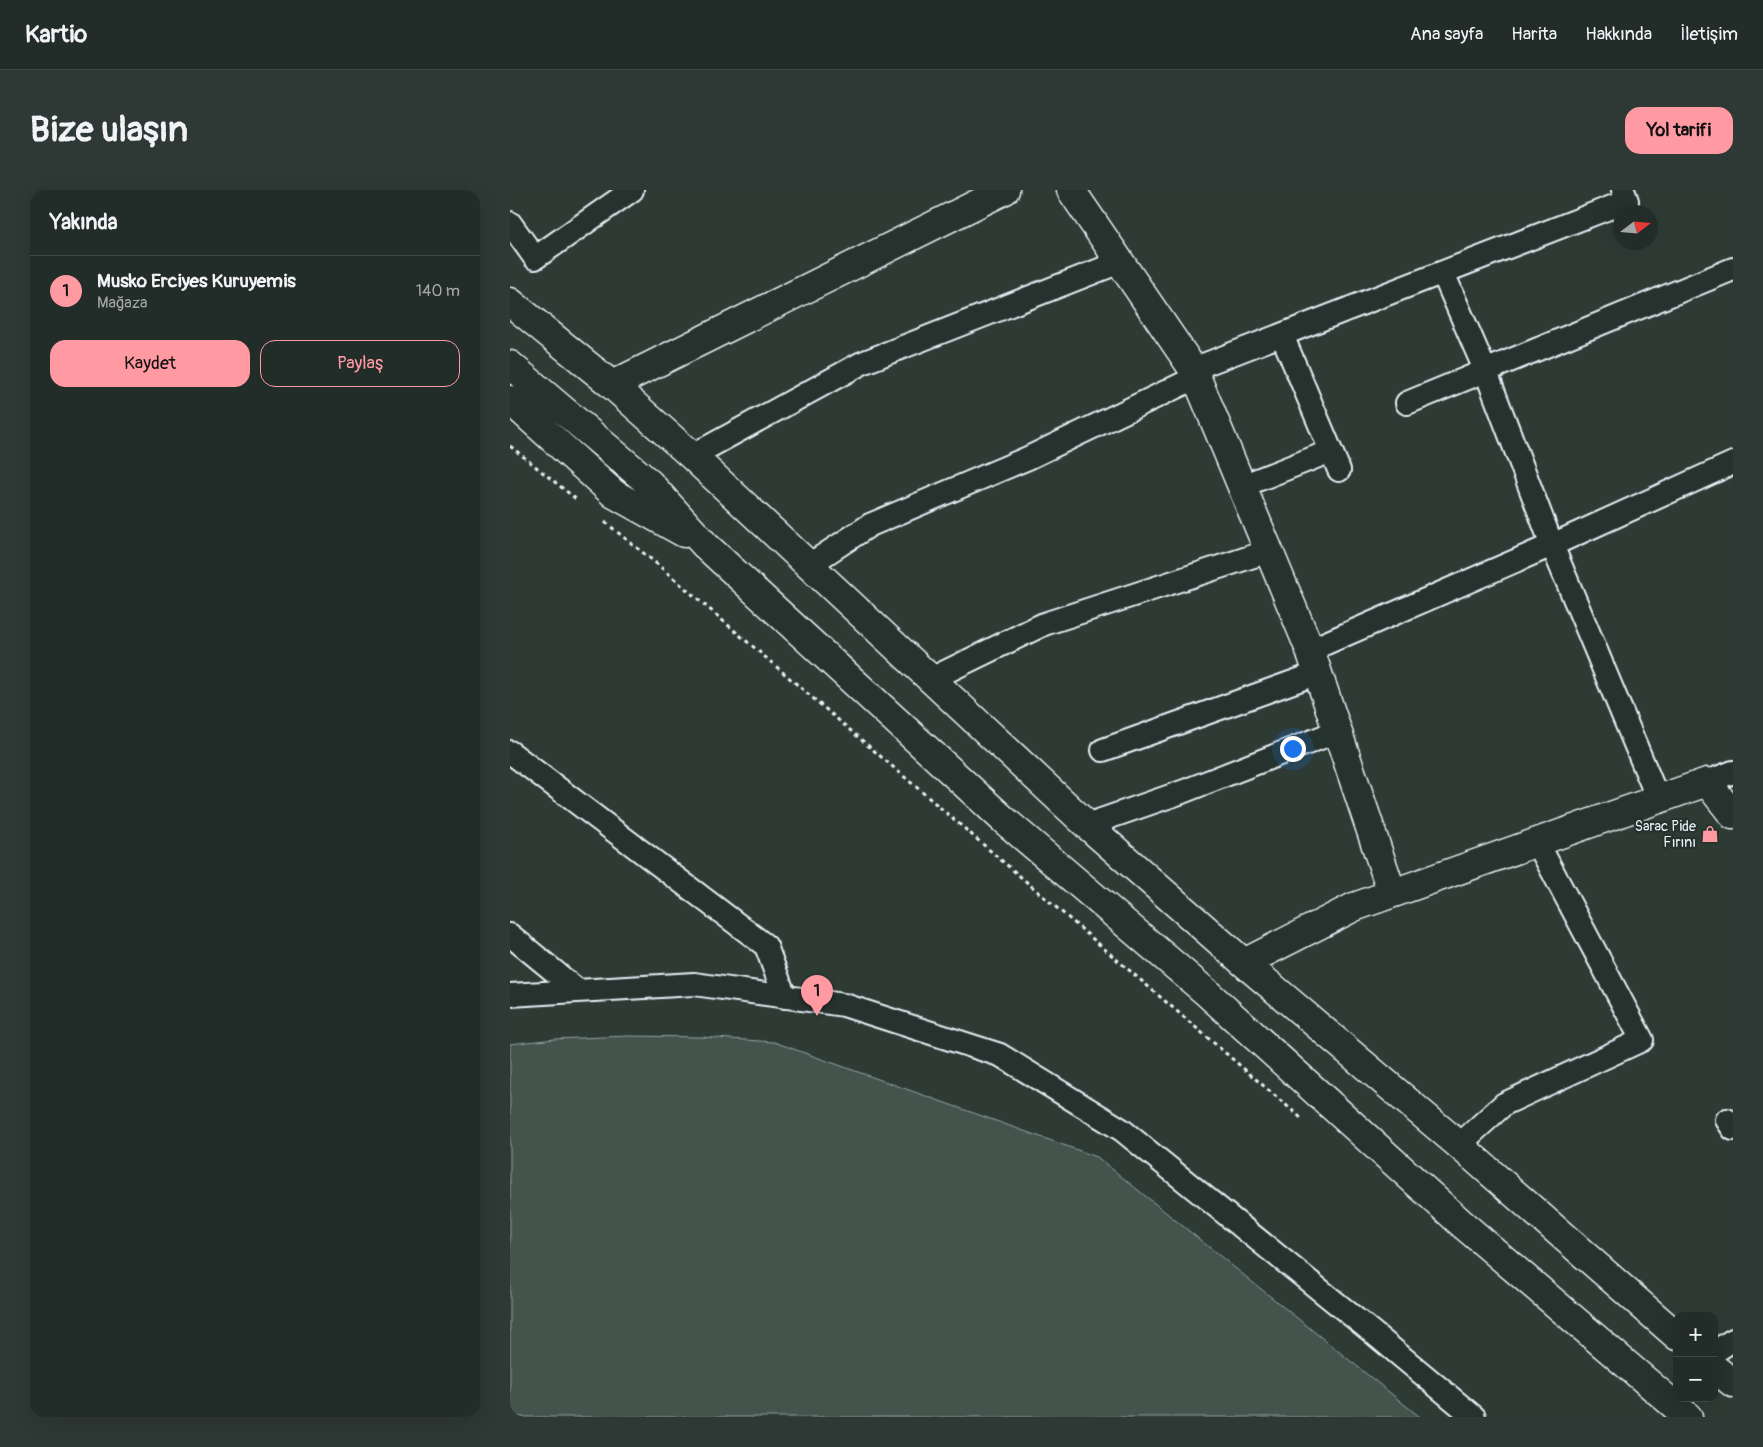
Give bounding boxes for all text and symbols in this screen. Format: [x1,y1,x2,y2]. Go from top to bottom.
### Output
text: Kartio [25,20,87,49]
text: Ana sayfa [1410,23,1483,46]
text: Harita [1511,23,1557,46]
text: Hakkında [1585,23,1652,46]
text: İletişim [1680,23,1738,46]
button: Yol tarifi [1625,107,1733,154]
text: Bize ulaşın [30,108,188,152]
north arrow [1613,205,1658,250]
text: Yakında [50,209,117,236]
text: Musko Erciyes Kuruyemis [97,269,296,293]
text: 1 [63,281,69,301]
text: 140 m [416,281,460,301]
text: Mağaza [97,293,148,313]
button: Kaydet [50,340,250,387]
button: Paylaş [260,340,460,387]
your location [1280,736,1306,762]
place label: Sarac Pide Fırını [1635,818,1696,851]
shop icon: Sarac Pide Fırını [1700,824,1720,844]
pin: 1 [801,975,833,1016]
map controls [1673,1312,1718,1402]
button: + [1673,1312,1718,1357]
button: − [1673,1357,1718,1402]

